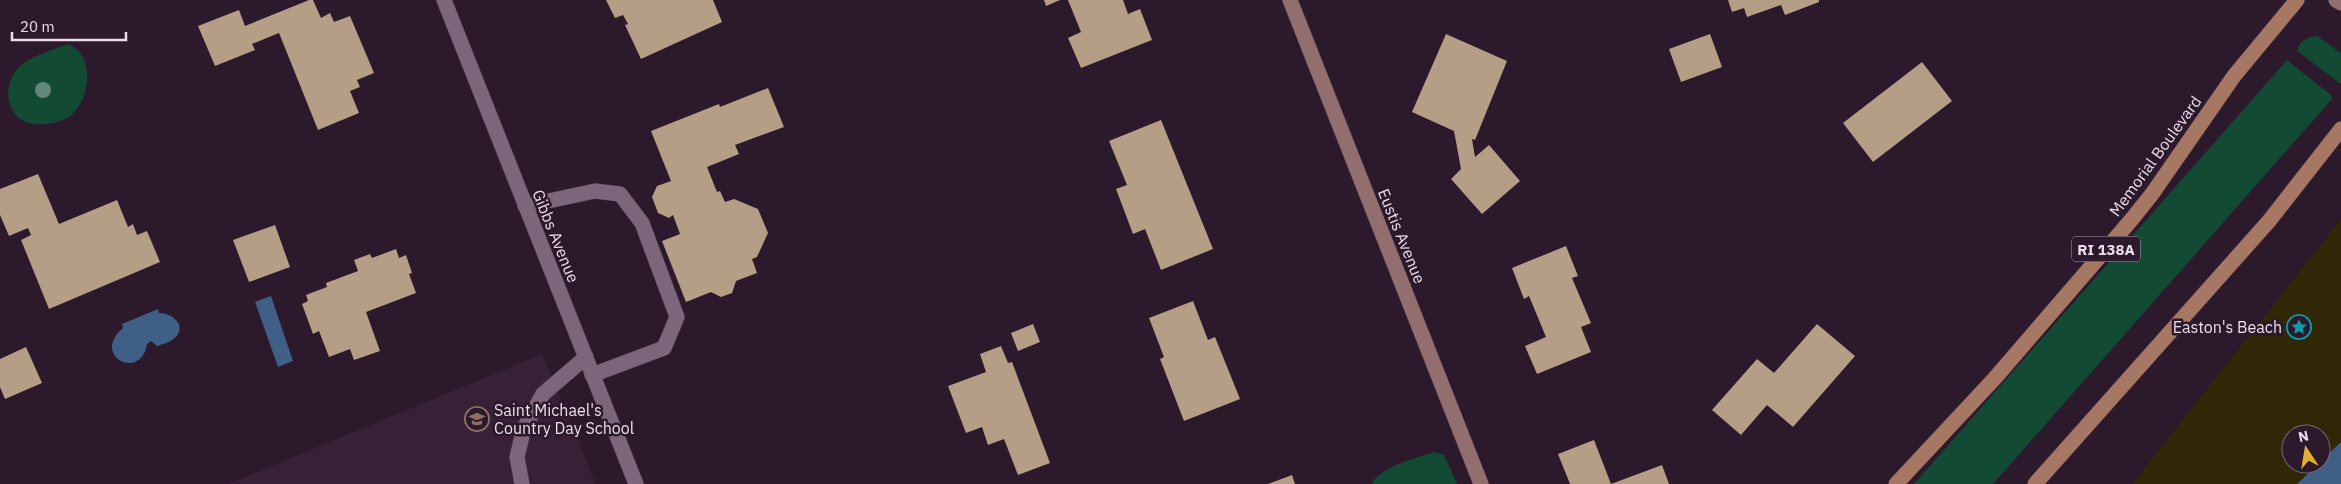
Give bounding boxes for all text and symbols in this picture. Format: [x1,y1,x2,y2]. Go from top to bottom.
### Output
scale bar [12,10,126,42]
text: 20 m [20,17,55,36]
street label: Memorial Boulevard [2105,92,2205,220]
street label: Eustis Avenue [1374,186,1430,287]
street label: Gibbs Avenue [528,187,584,286]
road number: RI 138A [2072,236,2140,262]
place icon: Easton's Beach [2286,314,2312,340]
place label: Easton's Beach [2173,317,2282,337]
place label: Saint Michael's Country Day School [494,400,634,438]
school or university icon: Saint Michael's Country Day School [464,406,490,432]
north arrow [2281,424,2331,474]
text: N [2296,426,2310,446]

